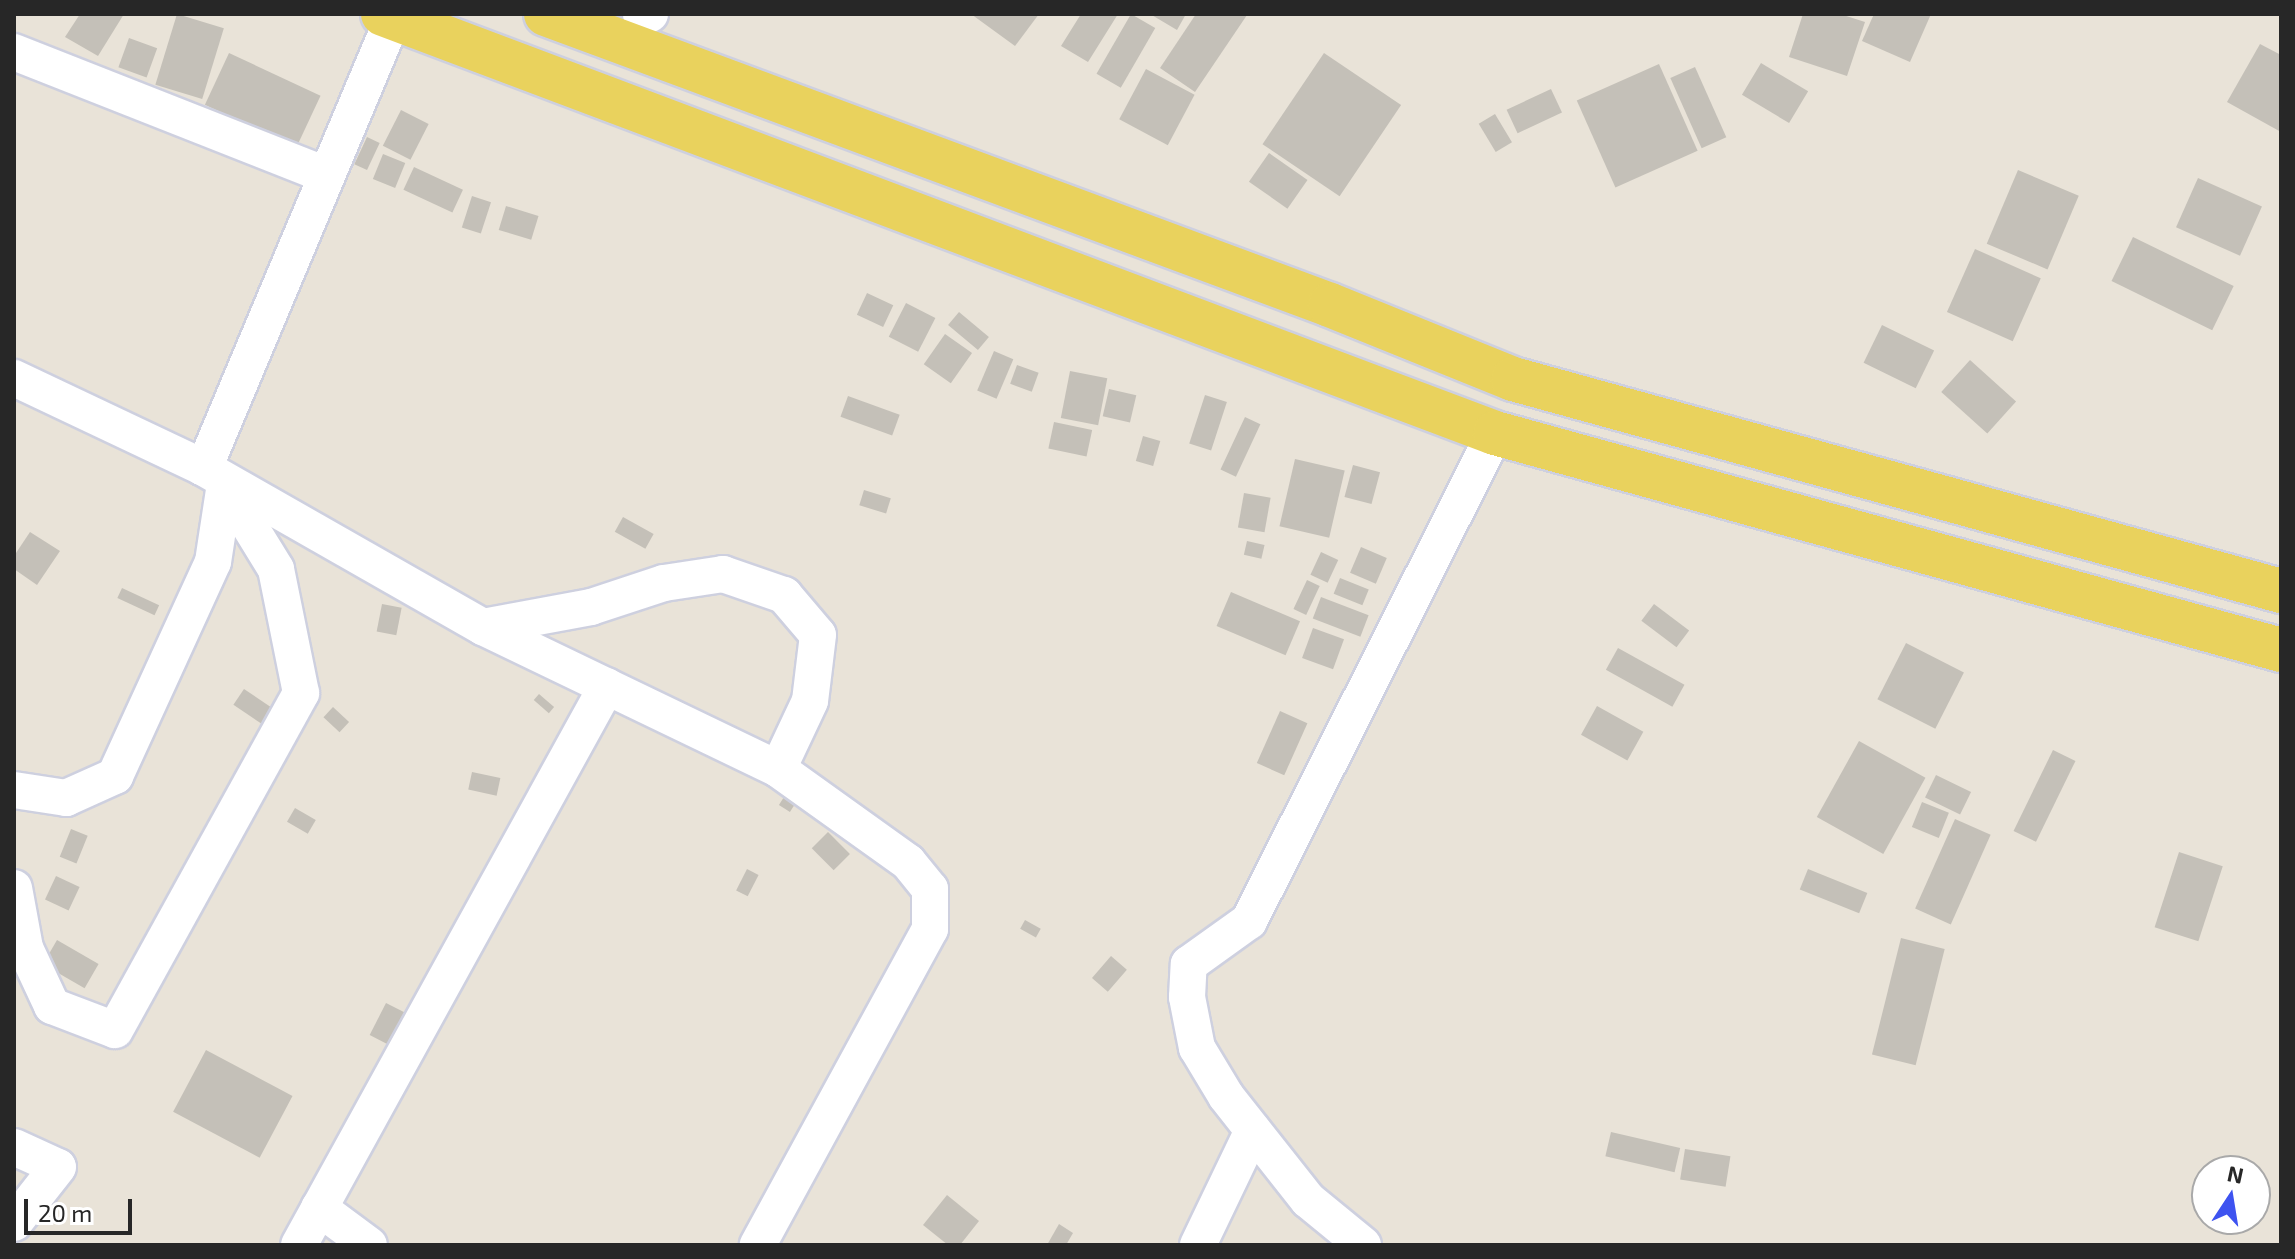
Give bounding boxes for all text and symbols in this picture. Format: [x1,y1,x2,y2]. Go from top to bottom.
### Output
north arrow [2191,1155,2271,1235]
text: N [2225,1159,2246,1188]
scale bar [28,1183,136,1233]
text: 20 m [38,1198,92,1227]

